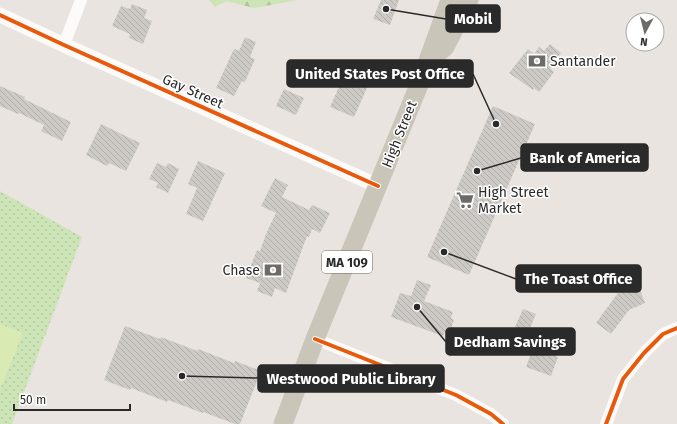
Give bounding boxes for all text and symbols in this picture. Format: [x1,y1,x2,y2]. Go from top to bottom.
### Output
callout: Mobil [446,5,500,32]
text: Mobil [454,10,493,28]
north arrow [625,12,665,52]
text: N [639,35,648,48]
bank icon: Santander [527,51,547,71]
place label: Santander [550,53,616,70]
callout: United States Post Office [287,60,473,87]
text: United States Post Office [295,65,465,83]
street label: Gay Street [160,71,227,113]
street label: High Street [378,97,421,170]
callout: Bank of America [521,144,648,171]
text: Bank of America [530,149,640,167]
place label: High Street Market [478,184,550,217]
supermarket icon: High Street Market [455,190,475,210]
road number: MA 109 [322,251,372,273]
bank icon: Chase [263,260,283,280]
place label: Chase [222,262,260,279]
callout: The Toast Office [516,265,641,292]
text: The Toast Office [524,270,633,288]
callout: Dedham Savings [446,328,575,355]
text: Dedham Savings [454,333,566,351]
callout: Westwood Public Library [258,365,444,392]
text: Westwood Public Library [266,370,436,388]
scale bar [14,386,130,412]
text: 50 m [20,393,46,407]

